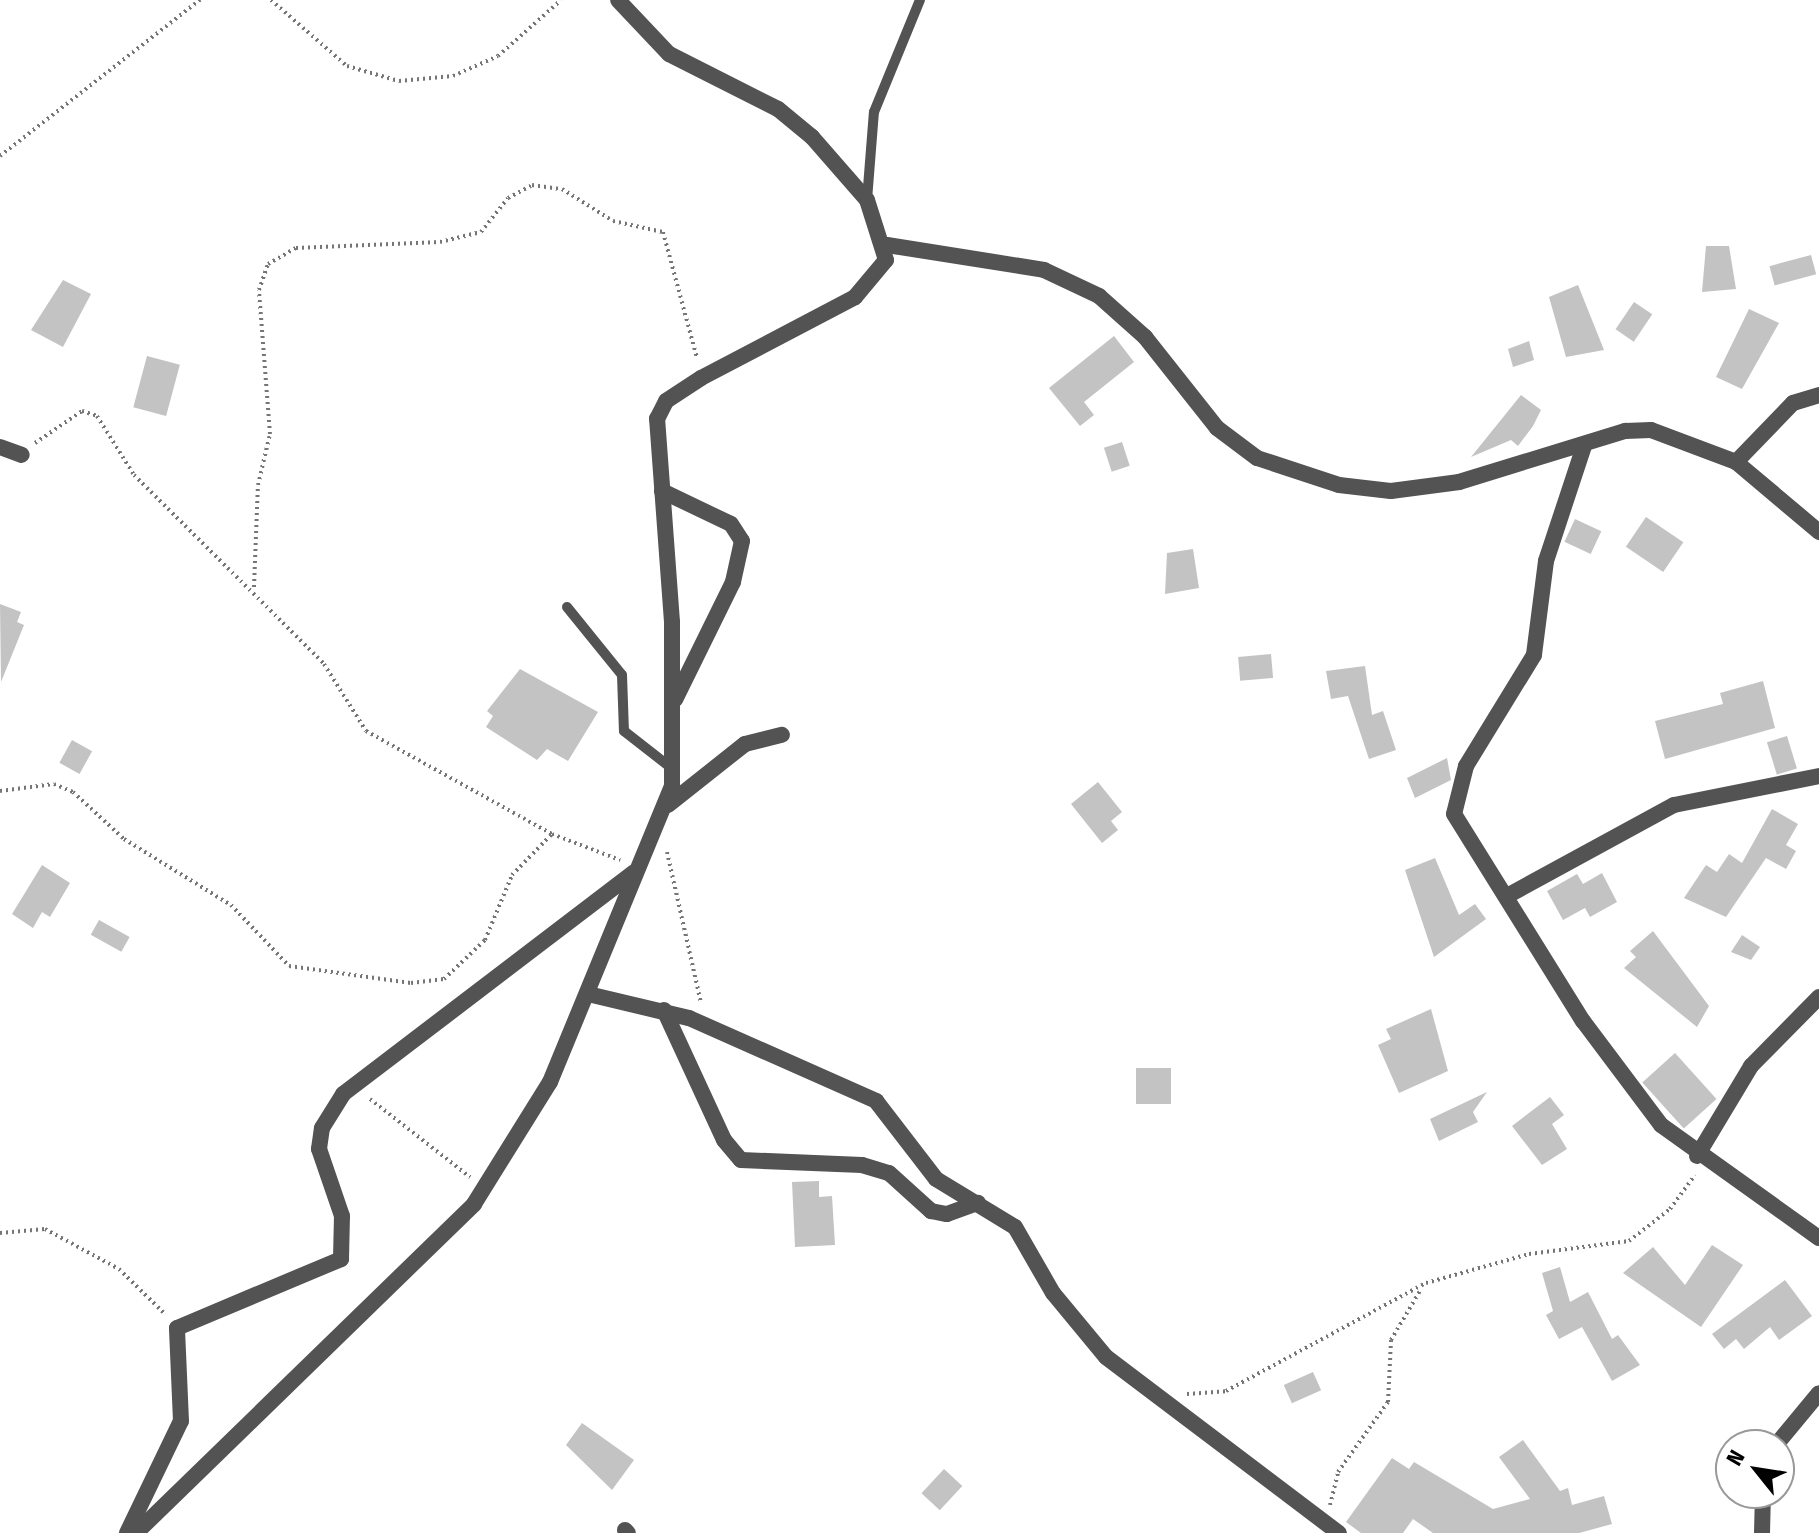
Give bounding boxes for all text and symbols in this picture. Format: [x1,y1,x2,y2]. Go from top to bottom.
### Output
north arrow [1715,1429,1795,1509]
text: N [1721,1445,1751,1470]

